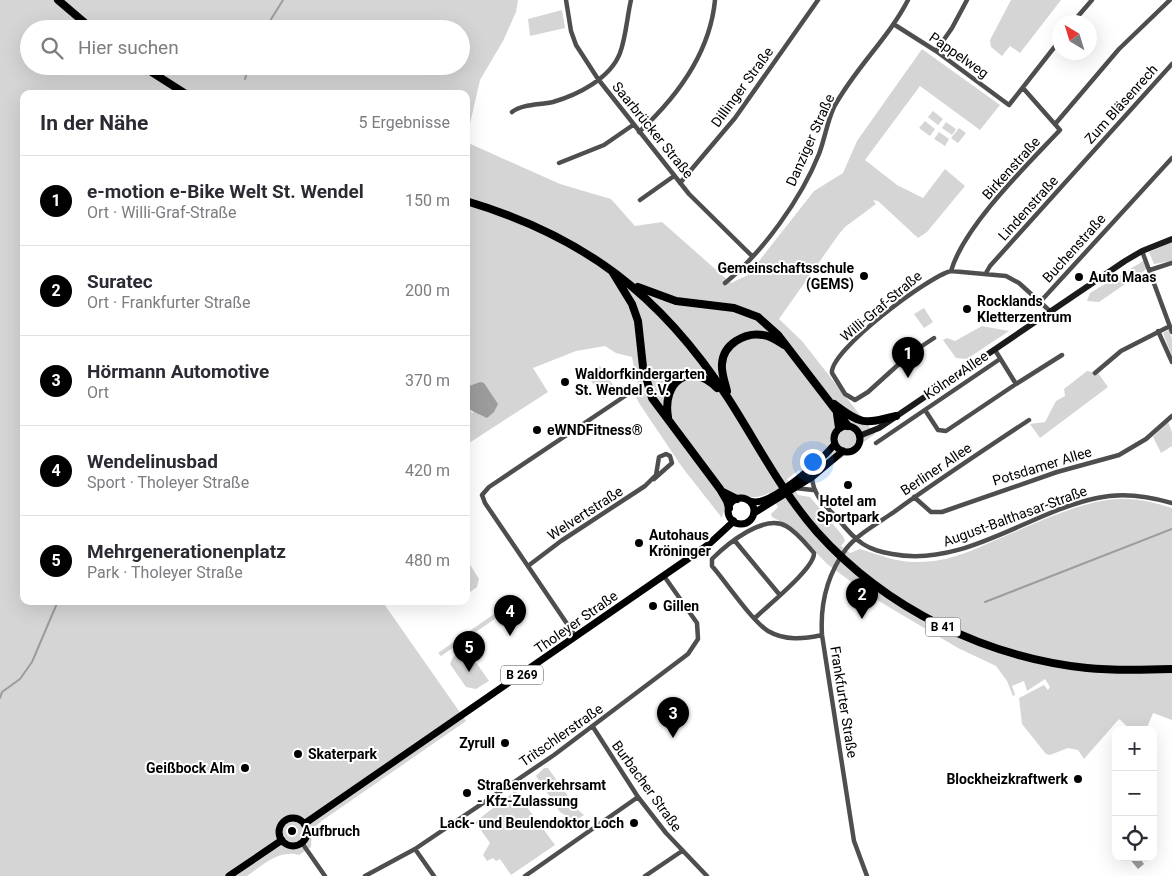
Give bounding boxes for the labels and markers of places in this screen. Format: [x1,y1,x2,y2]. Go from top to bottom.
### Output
place label: Gemeinschaftsschule (GEMS) [717,260,854,293]
place label: Auto Maas [1089,269,1157,285]
marker: Gemeinschaftsschule (GEMS) [858,270,870,282]
marker: Auto Maas [1073,271,1085,283]
place label: Rocklands Kletterzentrum [977,293,1072,325]
marker: Rocklands Kletterzentrum [961,303,973,315]
pin: 1 [892,337,924,378]
place label: Waldorfkindergarten St. Wendel e.V. [575,366,705,398]
marker: Waldorfkindergarten St. Wendel e.V. [559,376,571,388]
place label: eWNDFitness® [547,422,643,438]
marker: eWNDFitness® [531,424,543,436]
marker: Hotel am Sportpark [842,479,854,491]
place label: Hotel am Sportpark [817,493,880,525]
place label: Autohaus Kröninger [649,527,711,559]
marker: Autohaus Kröninger [633,537,645,549]
pin: 2 [846,578,878,619]
pin: 4 [494,595,526,636]
place label: Gillen [663,598,699,614]
marker: Gillen [647,600,659,612]
pin: 5 [453,631,485,672]
pin: 3 [657,697,689,738]
place label: Zyrull [459,735,495,751]
marker: Zyrull [499,737,511,749]
place label: Skaterpark [308,746,378,762]
marker: Skaterpark [292,748,304,760]
place label: Geißbock Alm [146,760,235,776]
marker: Geißbock Alm [239,762,251,774]
place label: Blockheizkraftwerk [946,771,1069,787]
marker: Blockheizkraftwerk [1072,773,1084,785]
place label: Straßenverkehrsamt - Kfz-Zulassung [477,777,606,809]
marker: Straßenverkehrsamt - Kfz-Zulassung [461,787,473,799]
place label: Lack- und Beulendoktor Loch [440,815,624,831]
marker: Lack- und Beulendoktor Loch [628,817,640,829]
place label: Aufbruch [302,823,360,839]
marker: Aufbruch [286,825,298,837]

